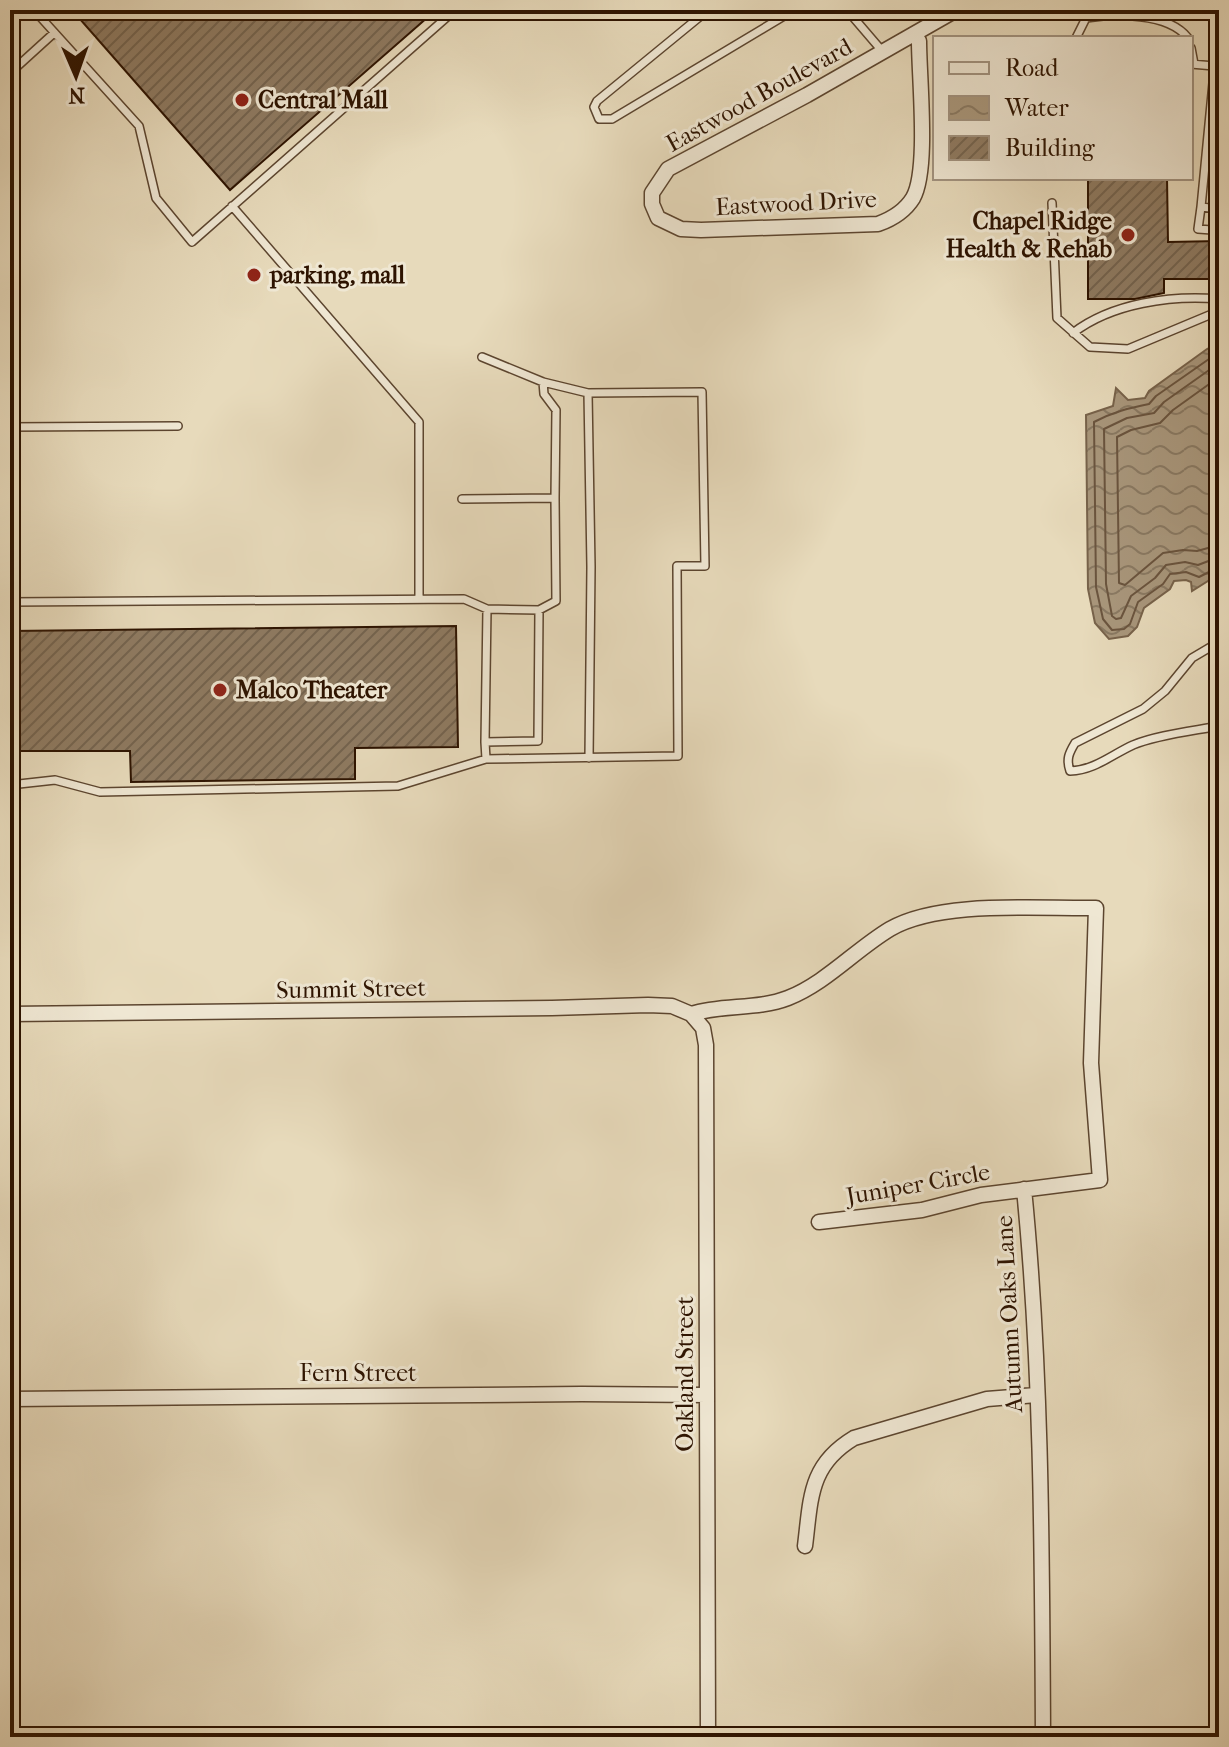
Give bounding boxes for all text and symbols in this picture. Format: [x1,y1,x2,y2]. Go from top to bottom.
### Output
street label: Eastwood Boulevard [661,32,858,158]
north arrow [36,36,116,116]
legend [933,36,1193,180]
text: Road [1005,54,1059,82]
text: N [68,82,85,108]
place label: Central Mall [258,86,388,114]
marker: Central Mall [233,91,251,109]
text: Water [1004,94,1069,122]
text: Building [1005,134,1096,162]
street label: Eastwood Drive [714,185,878,221]
place label: Chapel Ridge Health & Rehab [946,207,1112,263]
marker: Chapel Ridge Health & Rehab [1119,226,1137,244]
place label: parking, mall [269,261,405,289]
marker: parking, mall [245,266,263,284]
place label: Malco Theater [236,676,388,704]
marker: Malco Theater [211,681,229,699]
street label: Summit Street [276,974,427,1004]
street label: Juniper Circle [842,1158,992,1211]
street label: Autumn Oaks Lane [990,1214,1028,1414]
street label: Oakland Street [671,1296,699,1452]
street label: Fern Street [299,1359,417,1387]

